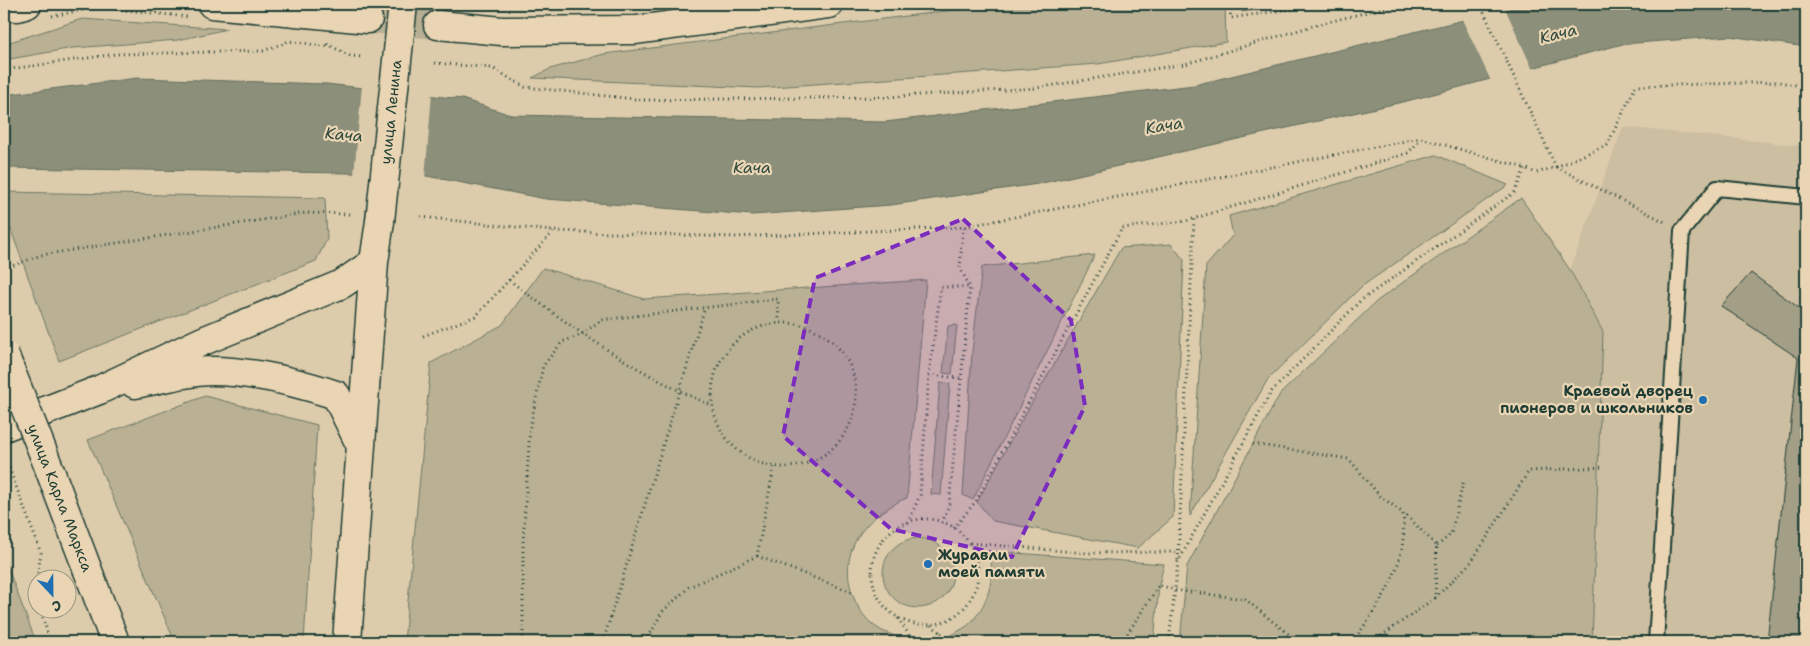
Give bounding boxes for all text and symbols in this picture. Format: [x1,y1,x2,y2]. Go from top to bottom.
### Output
water label: Кача [1537,19,1579,48]
street label: улица Ленина [376,58,407,165]
water label: Кача [1144,112,1185,139]
water label: Кача [324,122,364,147]
water label: Кача [733,157,771,178]
place label: Краевой дворец пионеров и школьников [1500,381,1694,418]
marker: Краевой дворец пионеров и школьников [1697,394,1709,406]
street label: улица Карла Маркса [23,421,98,575]
place label: Журавли моей памяти [938,545,1045,582]
marker: Журавли моей памяти [922,558,934,570]
north arrow [28,568,78,618]
text: С [50,596,64,616]

